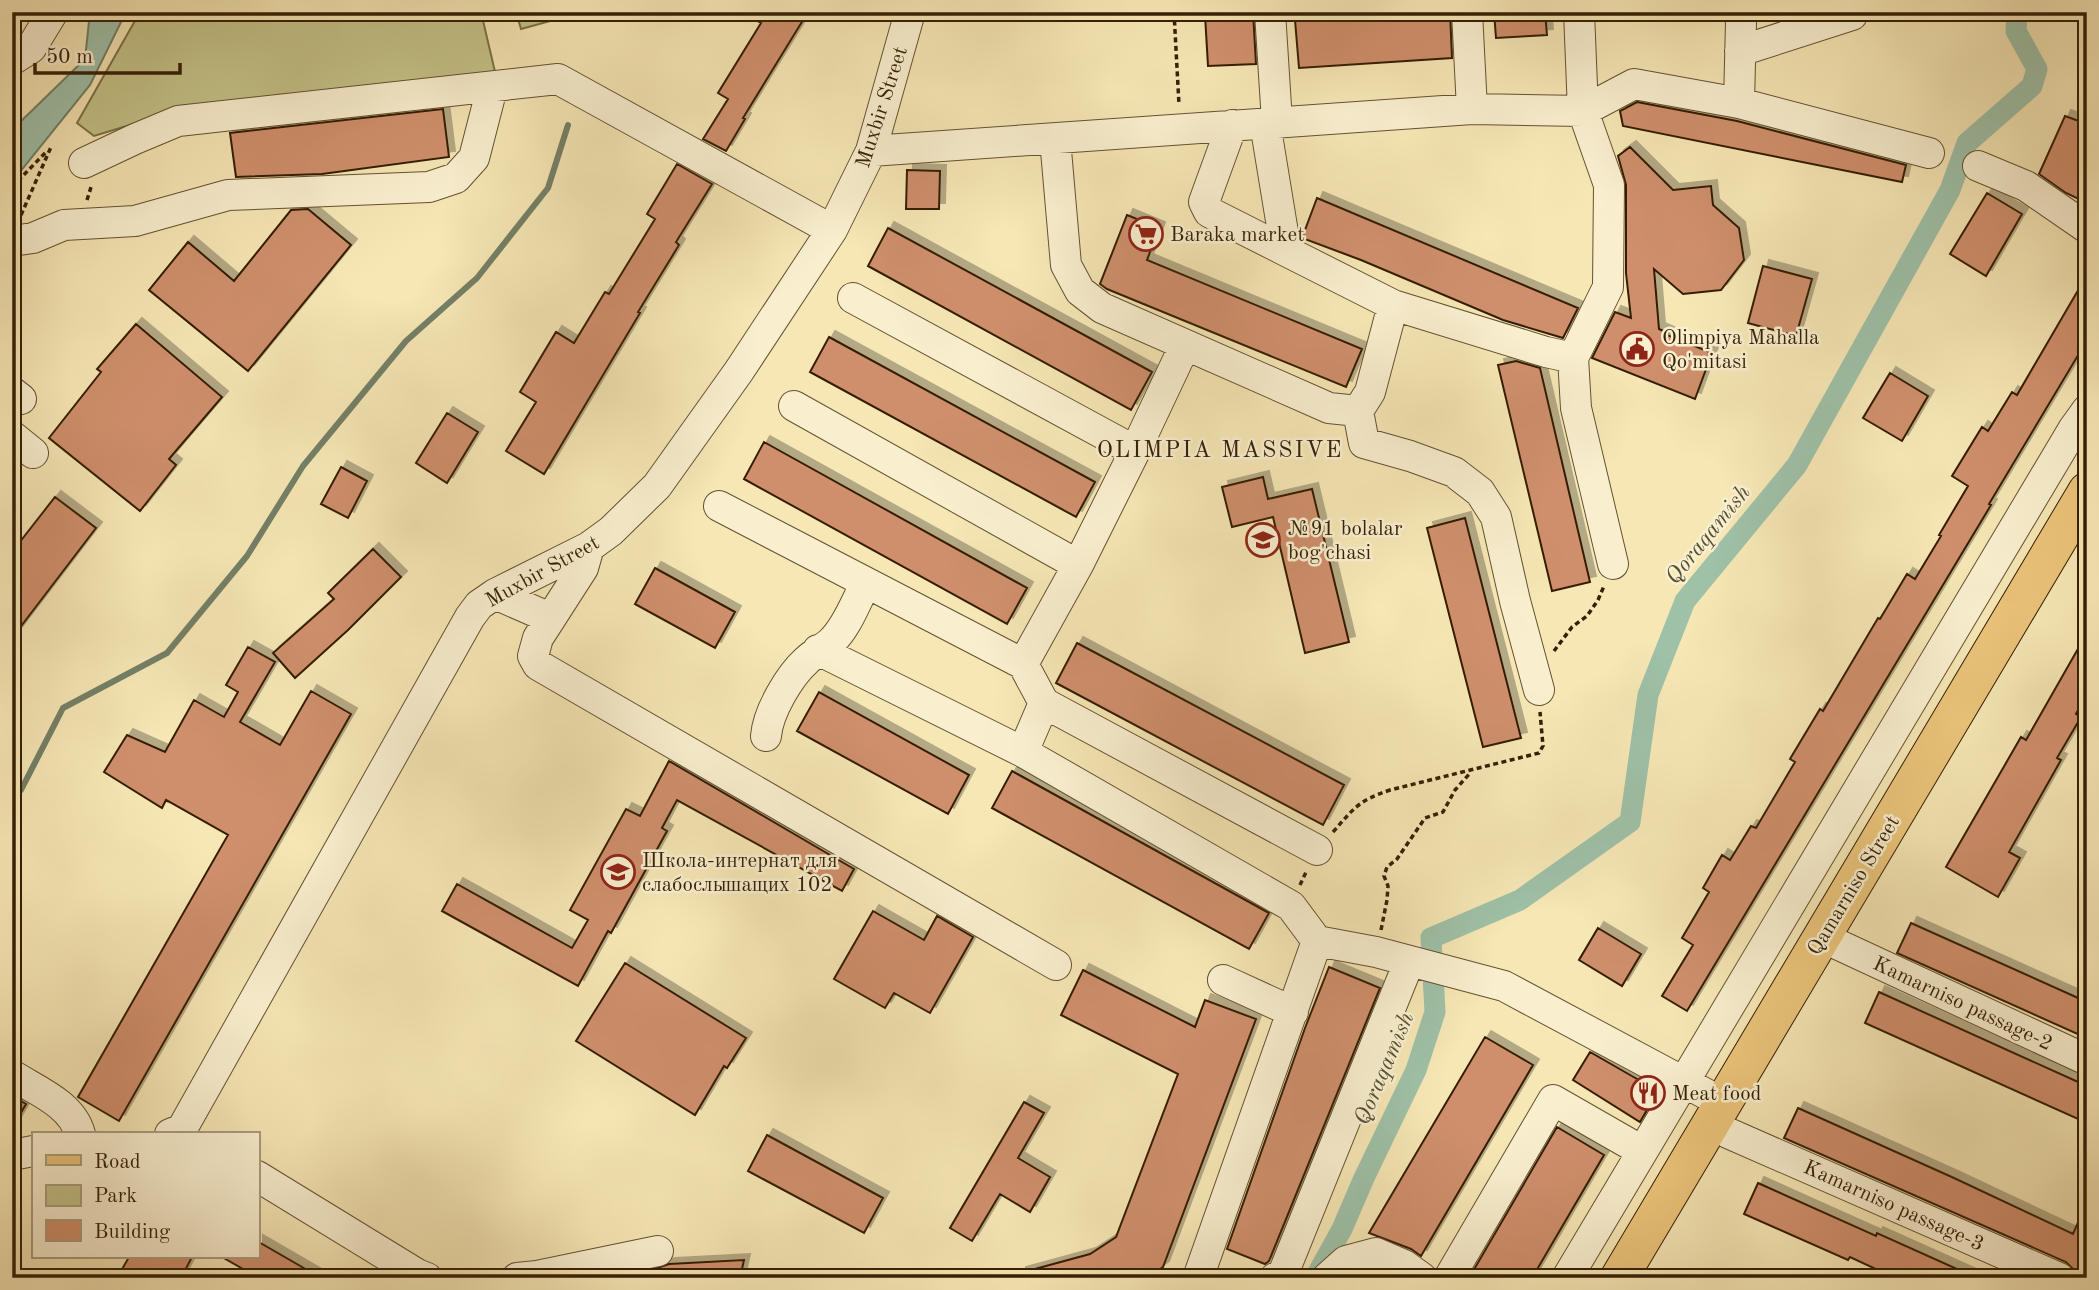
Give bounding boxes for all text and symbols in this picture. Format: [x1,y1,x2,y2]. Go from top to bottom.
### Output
scale bar [35,32,180,76]
street label: Muxbir Street [853,44,912,171]
text: 50 m [46,47,93,68]
supermarket icon: Baraka market [1127,215,1165,253]
place label: Baraka market [1170,225,1305,246]
place label: Olimpiya Mahalla Qo'mitasi [1662,328,1819,373]
public building icon: Olimpiya Mahalla Qo'mitasi [1618,330,1656,368]
district label: OLIMPIA MASSIVE [1097,439,1343,462]
water label: Qoraqamish [1661,481,1756,590]
place label: №91 bolalar bog'chasi [1288,519,1403,564]
school or university icon: №91 bolalar bog'chasi [1244,521,1282,559]
street label: Muxbir Street [482,533,603,612]
street label: Qamarniso Street [1804,812,1904,959]
place label: Школа-интернат для слабослышащих 102 [642,851,838,896]
school or university icon: Школа-интернат для слабослышащих 102 [599,853,637,891]
street label: Kamarniso passage-2 [1869,954,2055,1055]
water label: Qoraqamish [1350,1009,1419,1129]
restaurant icon: Meat food [1629,1074,1667,1112]
place label: Meat food [1672,1084,1762,1105]
legend [32,1132,259,1258]
text: Road [94,1152,141,1173]
street label: Kamarniso passage-3 [1800,1157,1987,1256]
text: Park [94,1186,137,1207]
text: Building [94,1222,171,1243]

